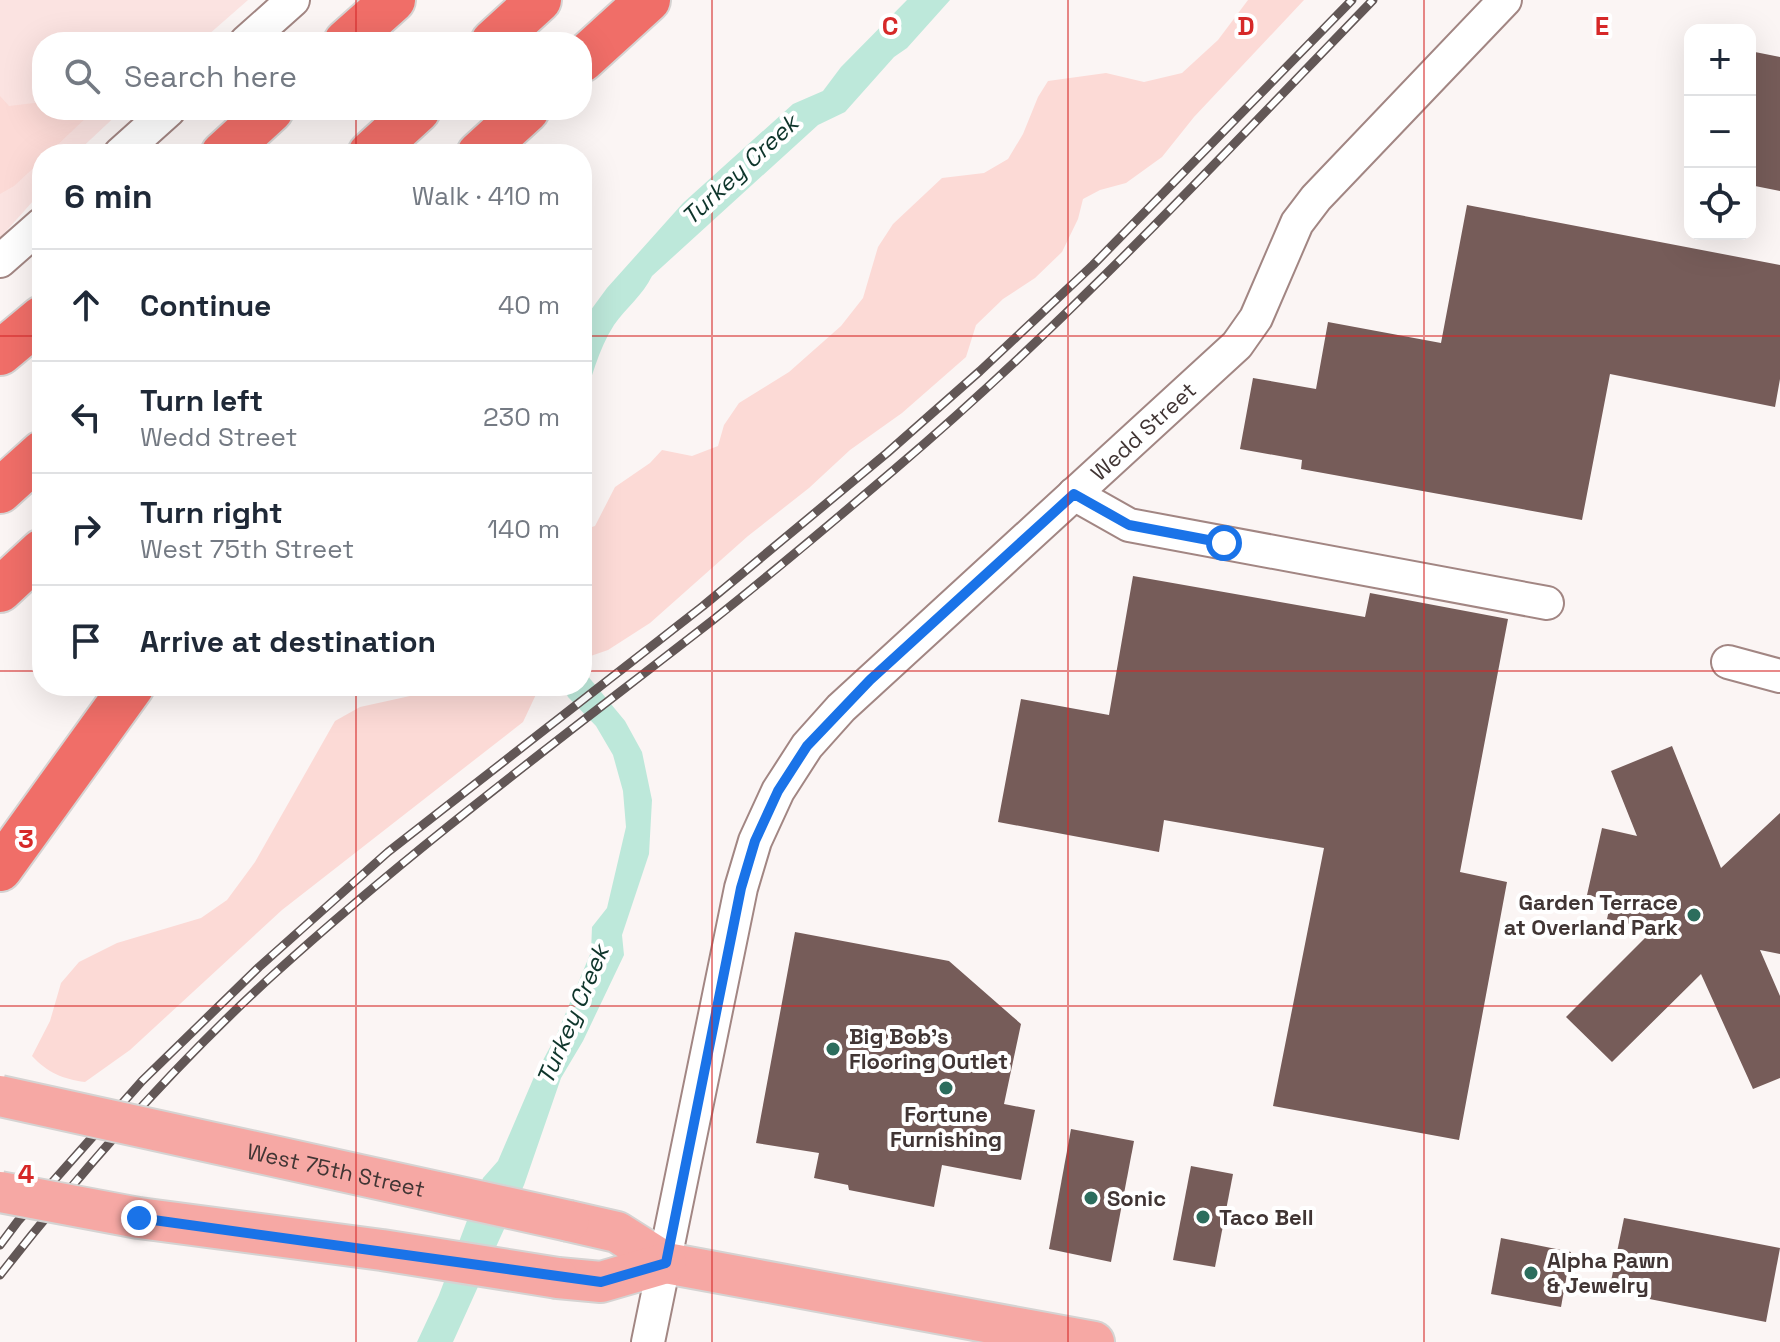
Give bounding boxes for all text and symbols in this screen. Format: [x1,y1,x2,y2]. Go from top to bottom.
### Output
text: C [882,9,898,43]
text: D [1237,9,1255,43]
text: E [1595,9,1609,43]
map controls [1684,24,1756,240]
button: + [1684,24,1756,96]
search box [32,32,592,120]
icon: search [60,54,104,98]
text: Search here [124,57,297,96]
button: − [1684,96,1756,168]
water label: Turkey Creek [675,105,807,232]
button: locate [1684,168,1756,240]
text: 6 min [64,175,153,218]
text: Walk · 410 m [412,179,560,213]
icon: ahead [64,283,108,327]
text: Continue [140,286,271,325]
text: 40 m [498,288,560,322]
street label: Wedd Street [1085,376,1202,486]
text: Turn left [140,381,263,420]
icon: left [64,395,108,439]
text: 230 m [483,400,560,434]
text: Wedd Street [140,420,297,454]
text: Turn right [140,493,283,532]
icon: right [64,507,108,551]
text: 140 m [487,512,560,546]
route start [1206,525,1242,561]
text: West 75th Street [140,532,354,566]
icon: arrive [64,619,108,663]
text: Arrive at destination [140,622,436,661]
text: 3 [18,822,34,856]
place label: Garden Terrace at Overland Park [1504,888,1679,941]
marker: Garden Terrace at Overland Park [1685,906,1703,924]
water label: Turkey Creek [529,937,617,1089]
place label: Big Bob's Flooring Outlet [849,1022,1008,1075]
marker: Big Bob's Flooring Outlet [824,1040,842,1058]
marker: Fortune Furnishing [937,1079,955,1097]
place label: Fortune Furnishing [890,1100,1002,1153]
street label: West 75th Street [244,1137,428,1203]
text: 4 [18,1157,34,1191]
place label: Sonic [1107,1184,1166,1212]
marker: Sonic [1082,1189,1100,1207]
route end [121,1200,157,1236]
place label: Taco Bell [1219,1203,1314,1231]
marker: Taco Bell [1194,1208,1212,1226]
place label: Alpha Pawn & Jewelry [1547,1246,1669,1299]
marker: Alpha Pawn & Jewelry [1522,1264,1540,1282]

